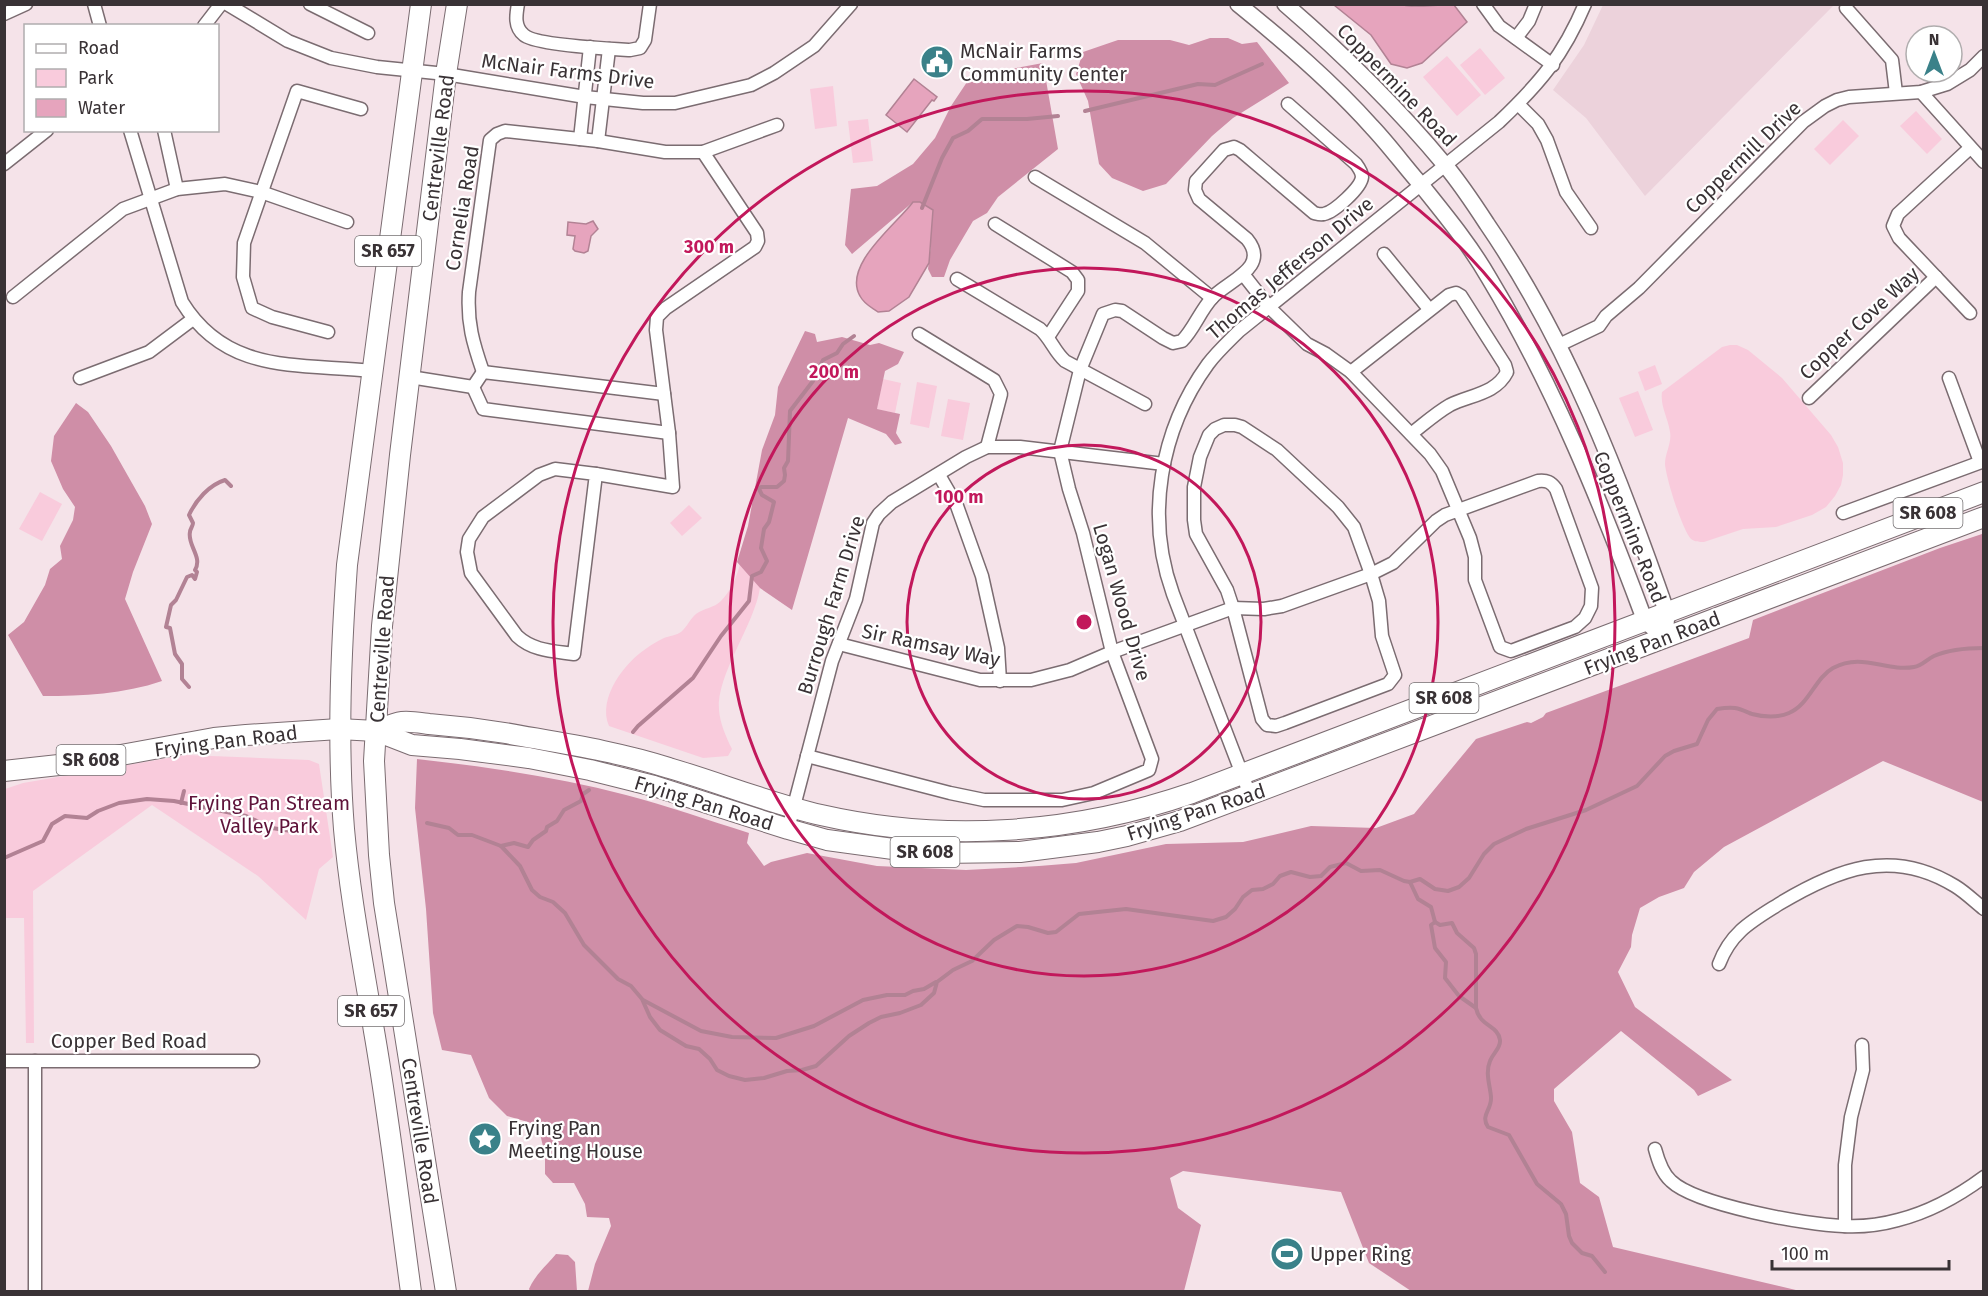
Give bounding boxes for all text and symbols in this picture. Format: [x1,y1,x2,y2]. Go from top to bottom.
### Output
street label: Coppermine Road [1332,19,1462,151]
legend [24,24,219,132]
north arrow [1904,24,1964,84]
text: N [1929,30,1939,49]
text: Road [78,37,120,59]
place label: McNair Farms Community Center [960,39,1127,86]
public building icon: McNair Farms Community Center [919,44,955,80]
street label: McNair Farms Drive [480,48,656,94]
text: Park [78,67,114,89]
street label: Centreville Road [417,73,459,223]
street label: Coppermill Drive [1680,96,1806,218]
text: Water [78,97,125,119]
street label: Cornelia Road [440,144,484,272]
street label: Thomas Jefferson Drive [1202,191,1378,345]
road number: SR 657 [355,236,421,266]
text: 300 m [683,236,734,258]
street label: Copper Cove Way [1794,261,1924,385]
text: 200 m [809,361,859,383]
street label: Coppermine Road [1589,448,1671,606]
text: 100 m [935,486,983,508]
road number: SR 608 [1894,498,1962,528]
street label: Burrough Farm Drive [792,513,870,697]
street label: Logan Wood Drive [1088,520,1156,684]
street label: Centreville Road [365,574,399,724]
street label: Frying Pan Road [1580,606,1724,680]
centre of rings [1074,612,1094,632]
street label: Sir Ramsay Way [860,619,1002,671]
road number: SR 608 [1410,683,1478,713]
street label: Frying Pan Road [153,720,299,762]
road number: SR 608 [56,745,125,775]
street label: Frying Pan Road [632,770,776,836]
street label: Frying Pan Road [1124,778,1268,846]
park label: Frying Pan Stream Valley Park [188,791,350,838]
road number: SR 608 [890,837,960,867]
road number: SR 657 [338,996,404,1026]
street label: Copper Bed Road [51,1029,207,1053]
street label: Centreville Road [397,1056,443,1206]
place label: Frying Pan Meeting House [508,1116,643,1163]
place icon: Frying Pan Meeting House [467,1121,503,1157]
scale bar [1772,1233,1949,1271]
sports icon: Upper Ring [1269,1236,1305,1272]
place label: Upper Ring [1310,1242,1411,1266]
text: 100 m [1781,1243,1829,1265]

